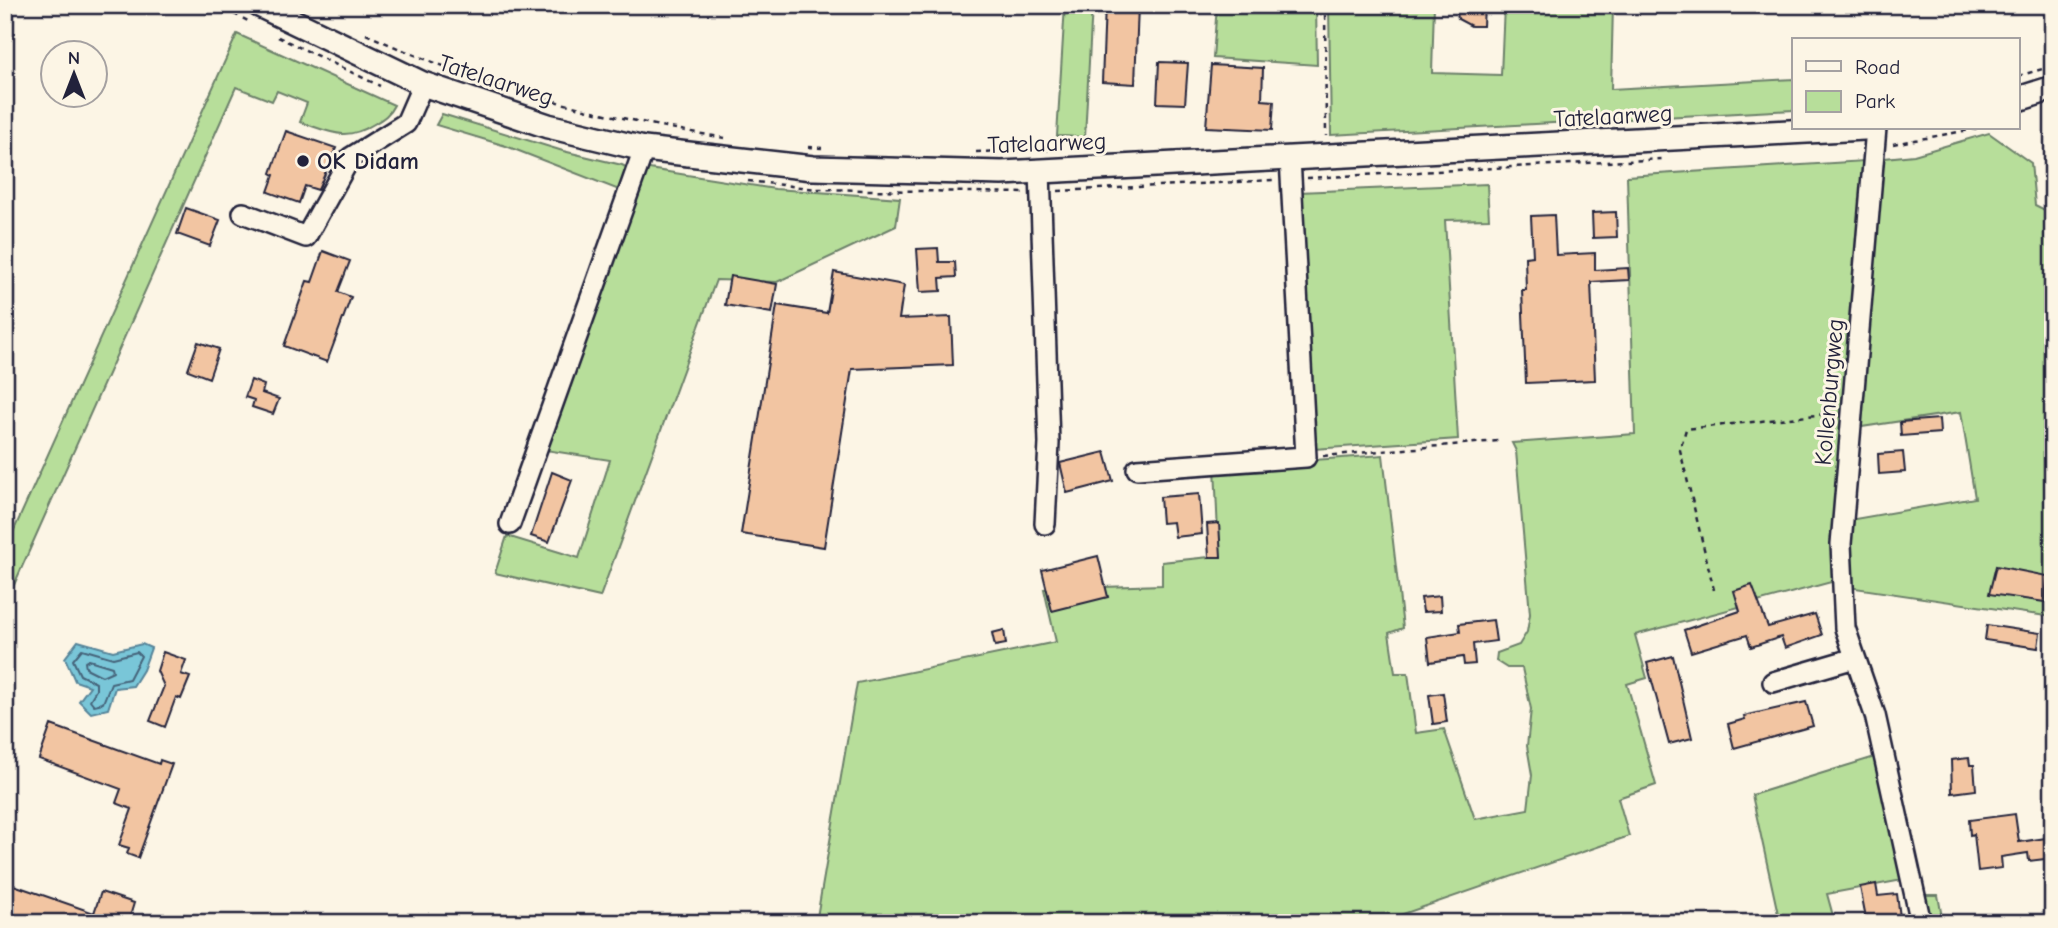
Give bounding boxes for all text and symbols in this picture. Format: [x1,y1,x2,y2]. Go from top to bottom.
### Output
north arrow [38,38,108,108]
legend [1792,38,2020,130]
text: N [68,47,80,69]
street label: Tatelaarweg [435,48,557,112]
text: Road [1855,55,1900,79]
text: Park [1855,89,1895,113]
street label: Tatelaarweg [1553,99,1673,133]
street label: Tatelaarweg [987,127,1107,159]
place label: OK Didam [317,147,419,175]
marker: OK Didam [295,153,311,169]
street label: Kollenburgweg [1809,317,1849,467]

